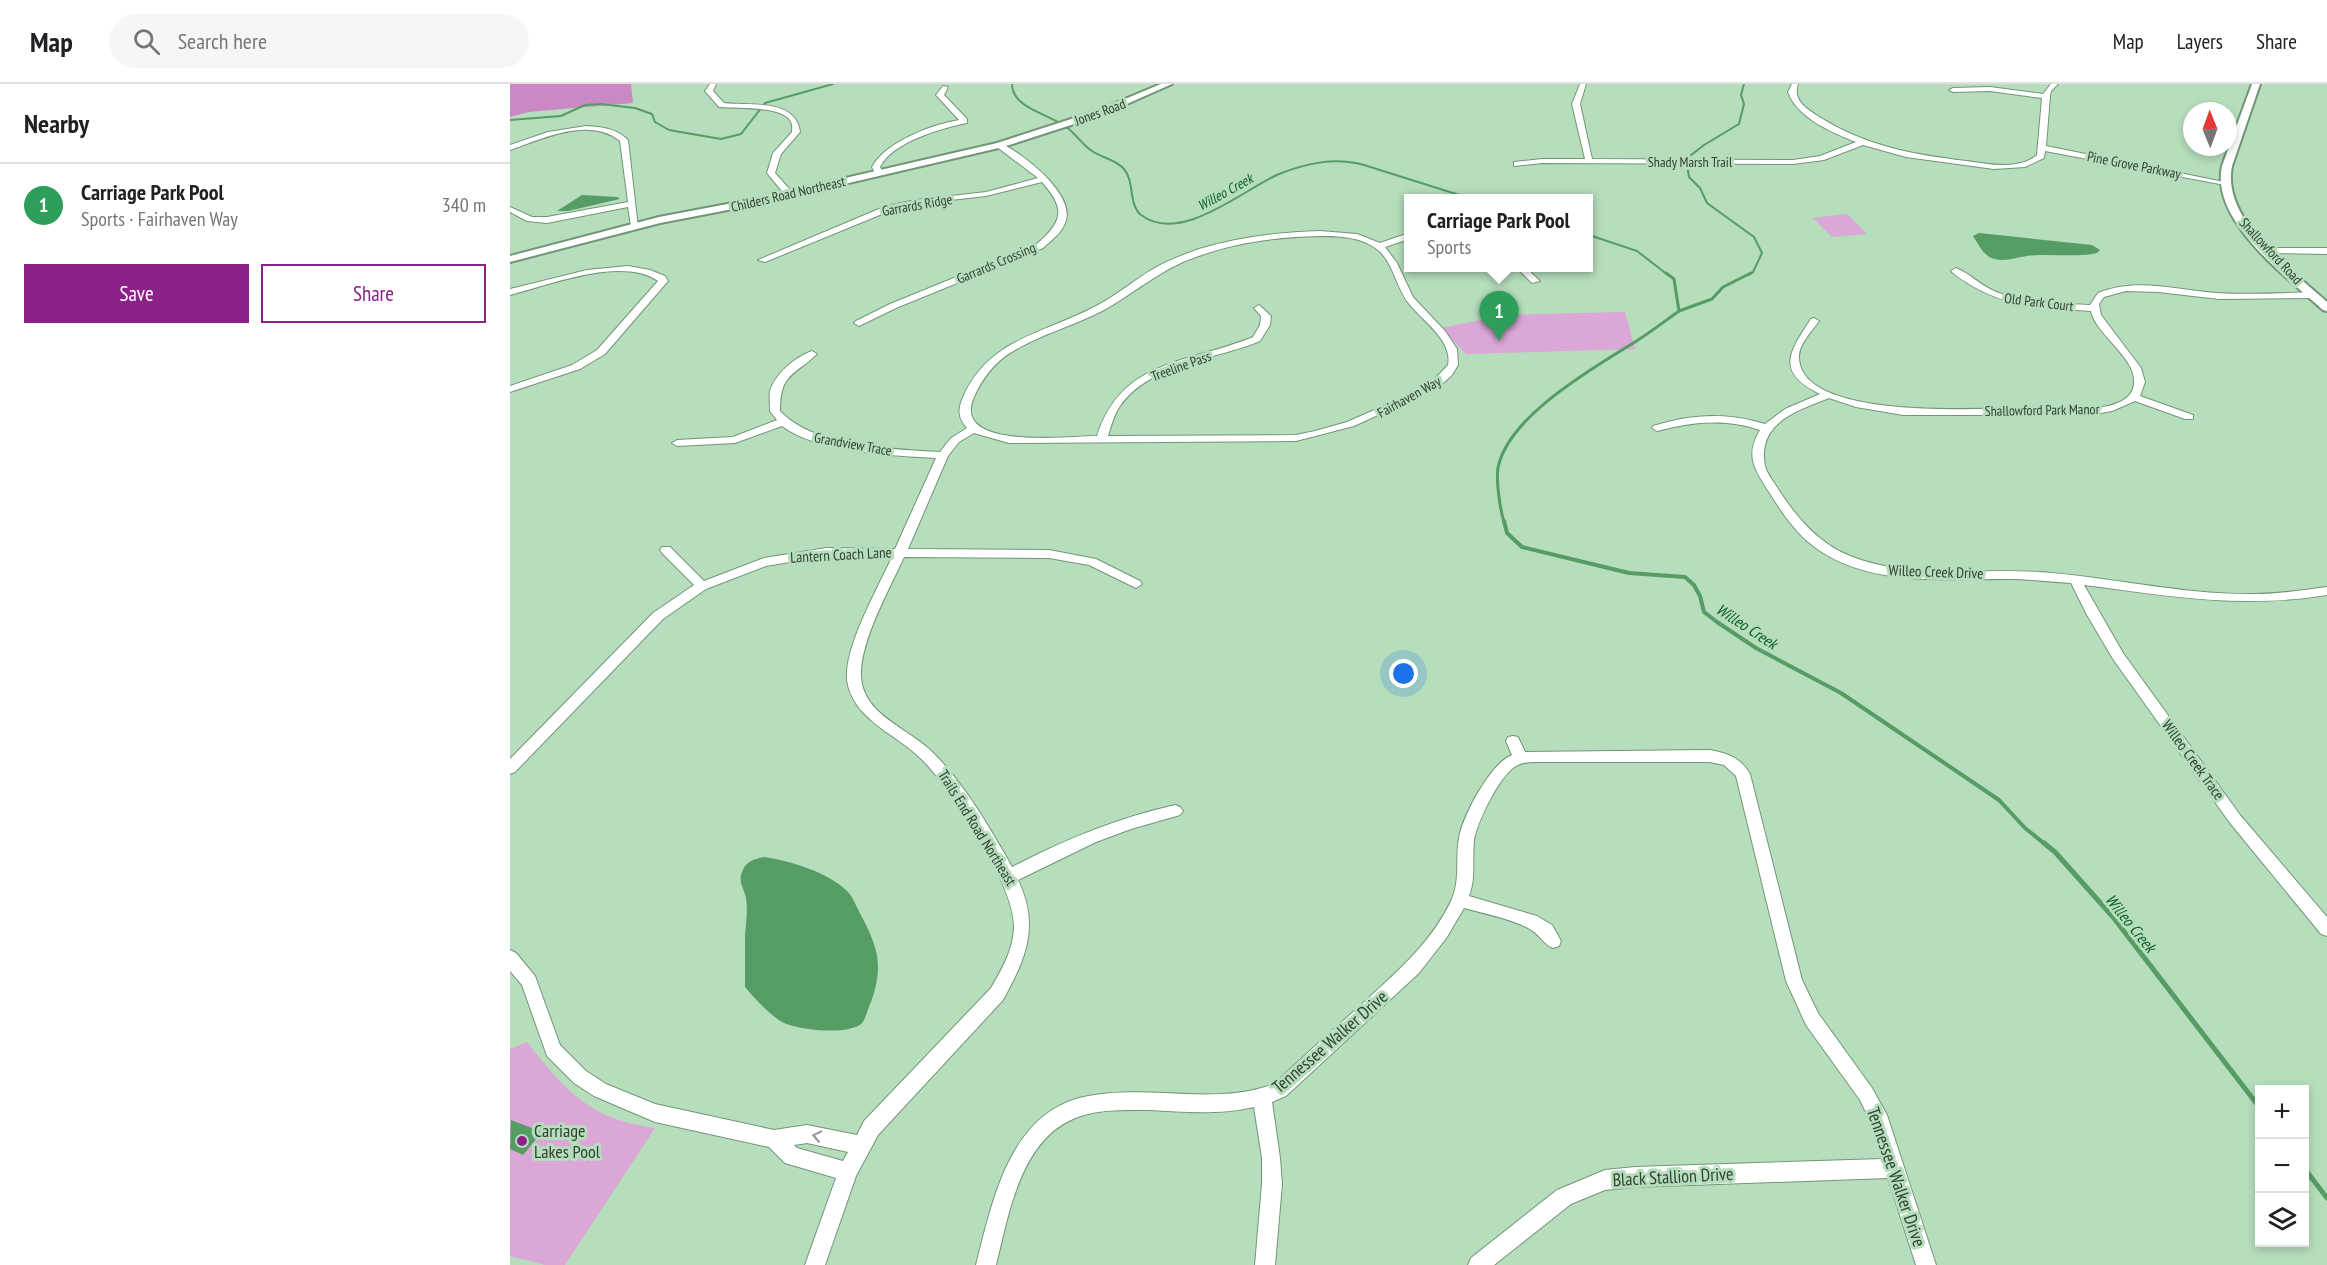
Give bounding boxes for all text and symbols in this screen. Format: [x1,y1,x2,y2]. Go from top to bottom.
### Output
search box [109,14,529,68]
text: Map [30,23,73,60]
icon: search [130,25,163,58]
text: Search here [178,27,267,55]
text: Map [2113,28,2144,55]
text: Layers [2177,28,2223,55]
text: Share [2256,28,2297,55]
street label: Jones Road [1071,94,1128,130]
north arrow [2183,102,2237,156]
text: Nearby [24,107,89,140]
street label: Pine Grove Parkway [2086,147,2183,183]
street label: Shady Marsh Trail [1648,153,1733,171]
water label: Willeo Creek [1194,169,1257,215]
street label: Childers Road Northeast [729,172,847,216]
text: Carriage Park Pool [81,178,224,206]
street label: Garrards Ridge [880,190,954,220]
text: 1 [39,192,48,218]
text: 340 m [442,192,486,218]
popup [1404,194,1593,272]
text: Sports · Fairhaven Way [81,206,238,232]
text: Carriage Park Pool [1427,206,1570,234]
street label: Shallowford Road [2236,214,2306,288]
text: Sports [1427,234,1471,260]
street label: Garrards Crossing [954,238,1038,288]
button: Save [24,264,249,323]
button: Share [261,264,486,323]
street label: Old Park Court [2003,289,2075,315]
pin: 1 [1480,292,1518,341]
street label: Treeline Pass [1149,347,1214,385]
street label: Fairhaven Way [1374,372,1445,422]
street label: Shallowford Park Manor [1984,400,2100,420]
street label: Grandview Trace [813,428,893,460]
street label: Lantern Coach Lane [790,542,892,567]
street label: Willeo Creek Drive [1888,560,1984,583]
water label: Willeo Creek [1713,599,1783,654]
your location [1389,659,1418,688]
street label: Willeo Creek Trace [2158,716,2229,803]
street label: Trails End Road Northeast [934,766,1021,889]
water label: Willeo Creek [2101,890,2162,958]
street label: Tennessee Walker Drive [1267,985,1392,1098]
map controls [2255,1085,2309,1247]
button: + [2255,1085,2309,1139]
street label: Tennessee Walker Drive [1862,1104,1931,1250]
place label: Carriage Lakes Pool [534,1119,601,1163]
one-way arrow [813,1130,823,1143]
marker: Carriage Lakes Pool [515,1134,529,1148]
button: − [2255,1139,2309,1193]
street label: Black Stallion Drive [1612,1162,1734,1191]
button: layers [2255,1193,2309,1247]

